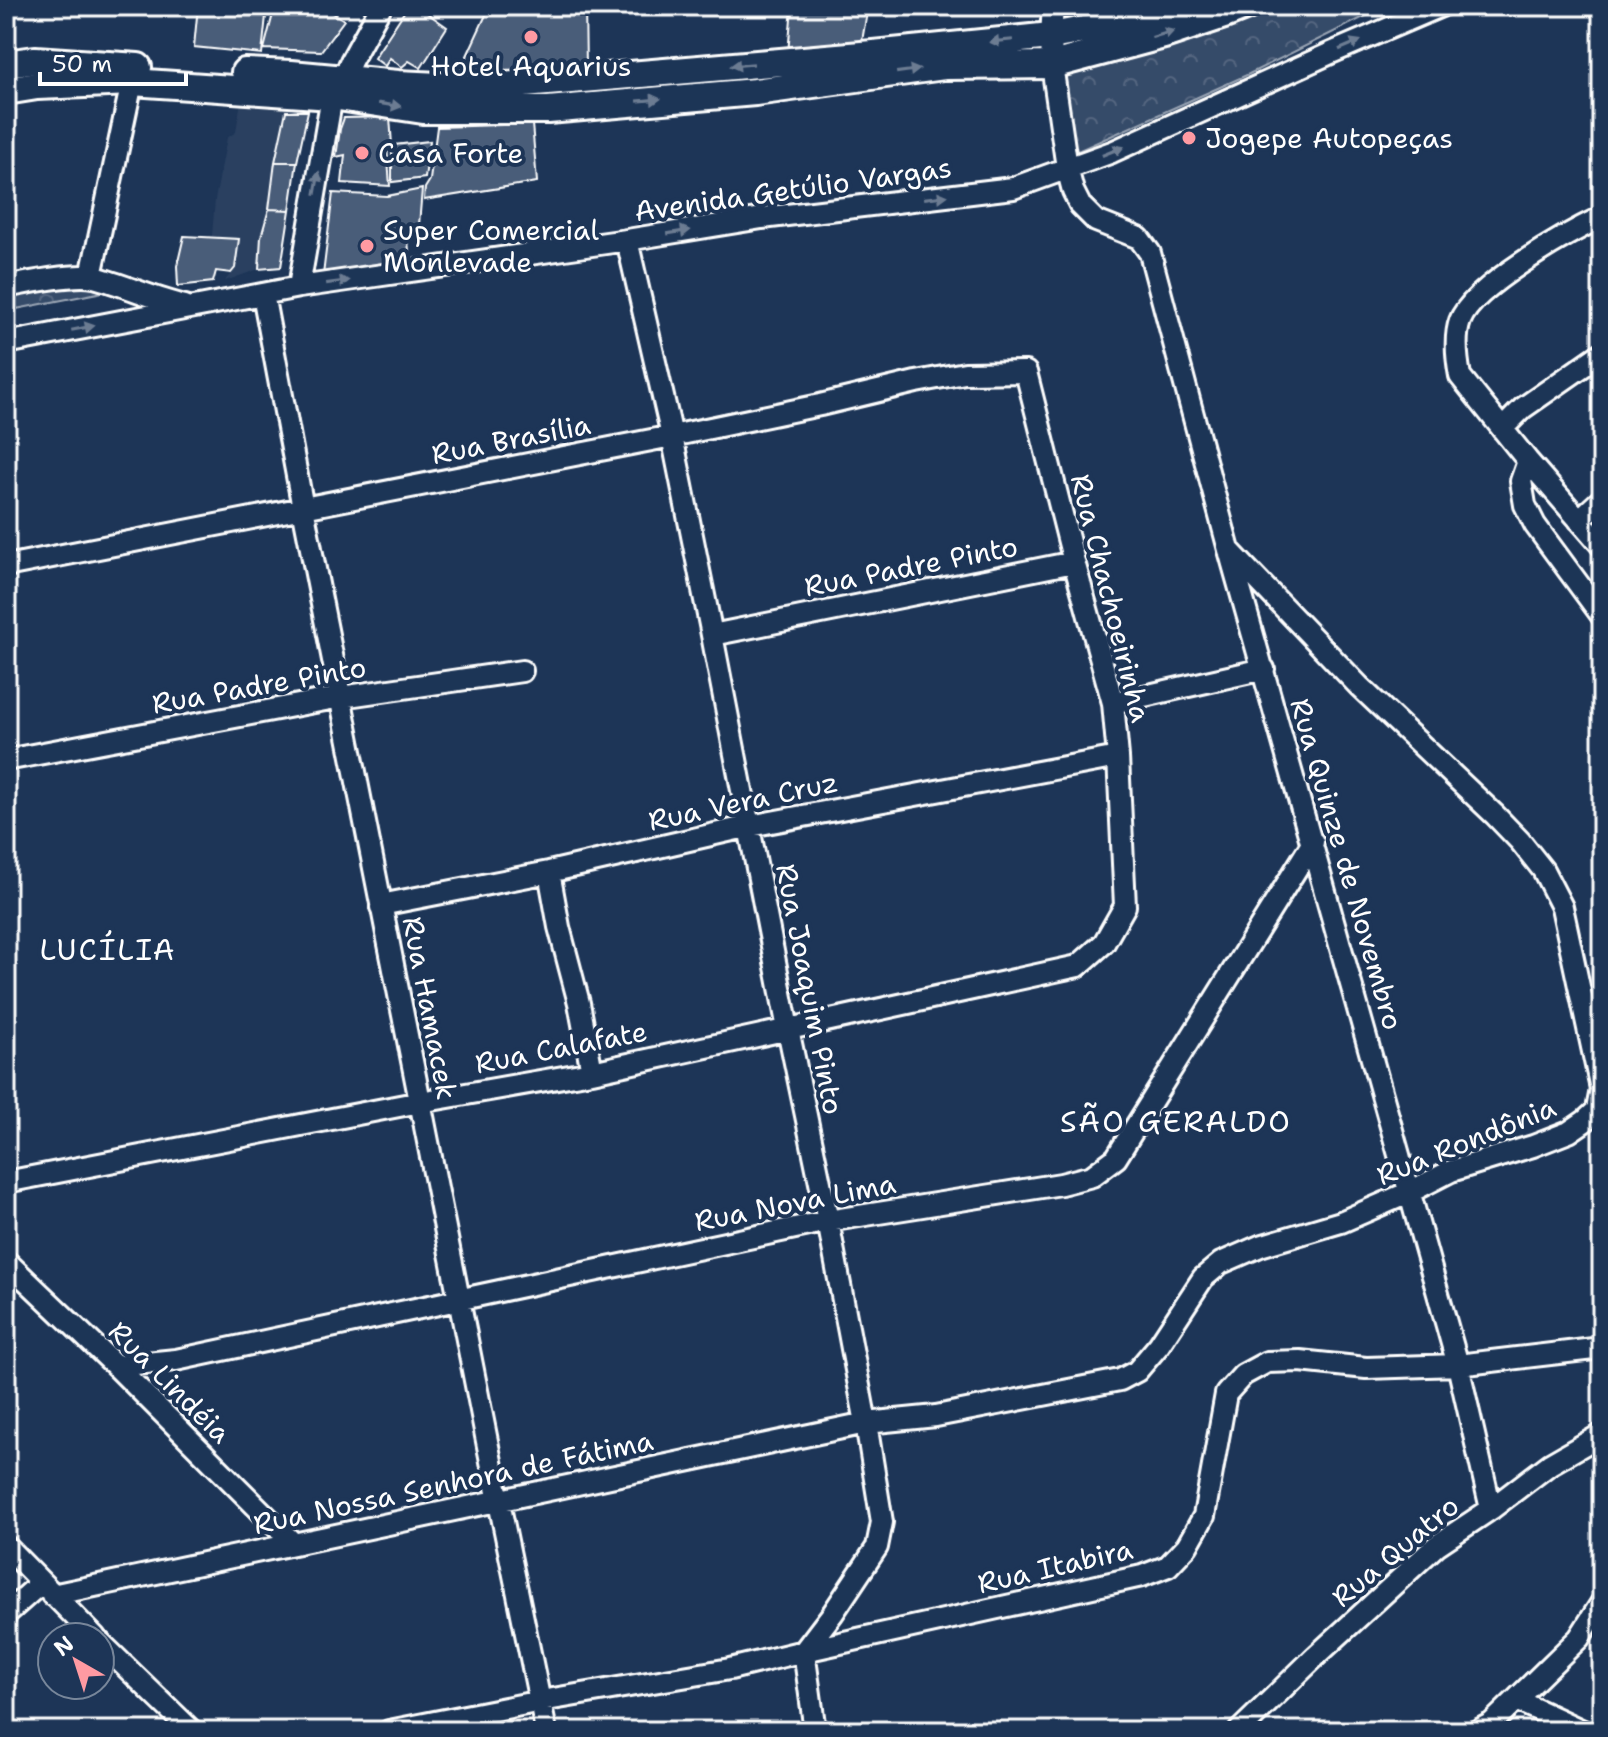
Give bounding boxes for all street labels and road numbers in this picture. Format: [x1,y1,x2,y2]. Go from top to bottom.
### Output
street label: Avenida Getúlio Vargas [632,148,954,230]
street label: Rua Brasília [428,405,594,473]
street label: Rua Chachoeirinha [1062,470,1160,726]
street label: Rua Padre Pinto [801,527,1021,605]
street label: Rua Padre Pinto [149,647,369,723]
street label: Rua Quinze de Novembro [1281,694,1413,1034]
street label: Rua Vera Cruz [645,762,841,840]
street label: Rua Joaquim Pinto [767,860,853,1118]
street label: Rua Hamacek [394,913,466,1103]
street label: Rua Calafate [472,1012,650,1082]
street label: Rua Rondônia [1371,1088,1561,1194]
street label: Rua Nova Lima [691,1164,899,1240]
street label: Rua Lindéia [100,1312,240,1452]
street label: Rua Nossa Senhora de Fátima [250,1421,656,1543]
street label: Rua Quatro [1323,1487,1467,1615]
street label: Rua Itabira [974,1530,1136,1602]

